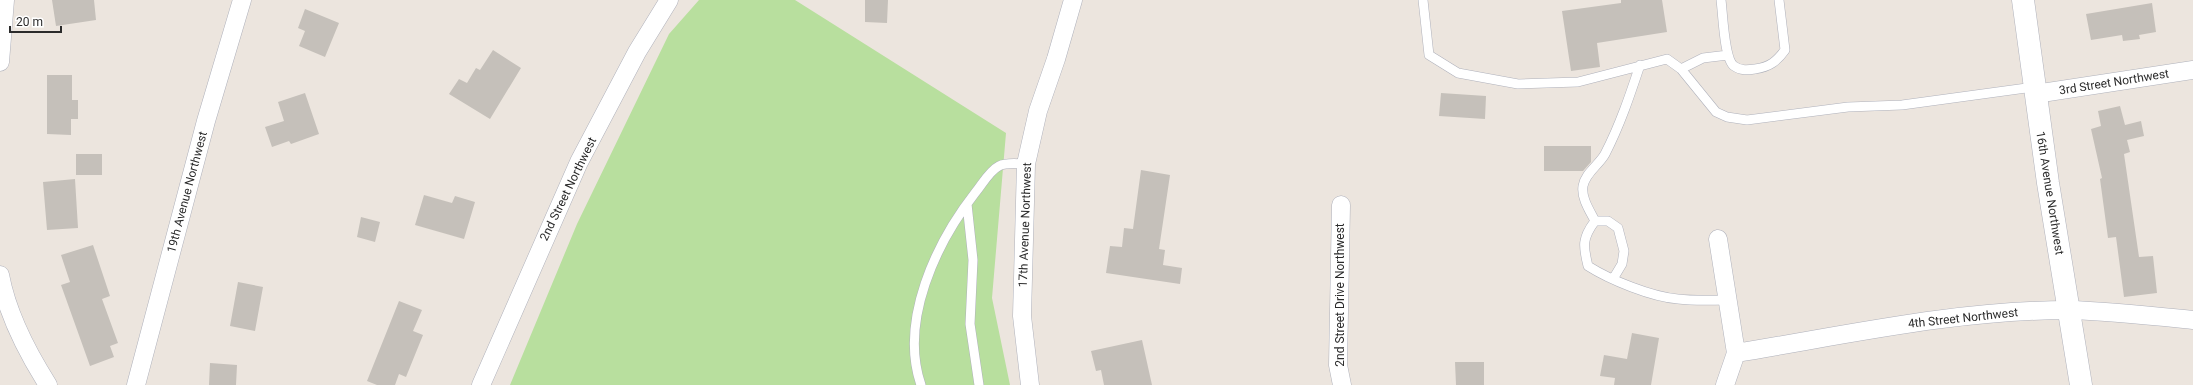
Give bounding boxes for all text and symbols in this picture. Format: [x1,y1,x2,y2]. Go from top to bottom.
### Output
scale bar [10,8,61,34]
text: 20 m [16,15,43,29]
street label: 3rd Street Northwest [2058,66,2170,98]
street label: 19th Avenue Northwest [164,130,210,254]
street label: 16th Avenue Northwest [2033,130,2067,256]
street label: 2nd Street Northwest [537,135,599,243]
street label: 17th Avenue Northwest [1016,162,1034,288]
street label: 2nd Street Drive Northwest [1333,223,1347,367]
street label: 4th Street Northwest [1907,305,2019,331]

